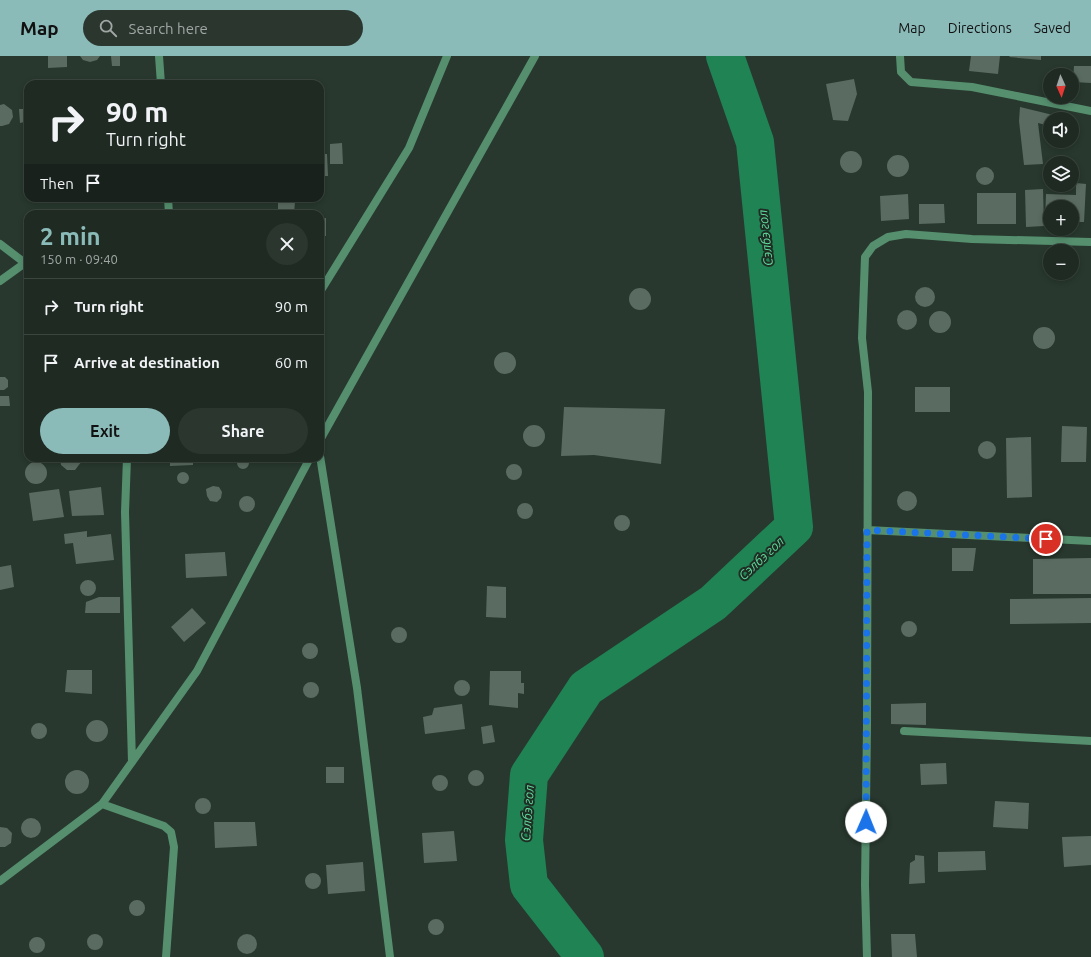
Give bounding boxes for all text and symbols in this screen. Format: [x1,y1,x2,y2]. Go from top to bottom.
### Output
search box [83,10,363,46]
text: Map [20,17,59,39]
icon: search [97,17,119,39]
text: Search here [129,20,208,37]
text: Map [898,20,926,36]
text: Directions [948,20,1012,36]
text: Saved [1034,20,1071,36]
north arrow [1043,68,1079,104]
map controls [1043,68,1079,280]
icon: right [40,96,92,148]
text: 90 m [106,96,168,127]
button: sound [1043,112,1079,148]
text: Turn right [106,129,186,149]
button: layers [1043,156,1079,192]
icon: arrive [82,172,104,194]
text: Then [40,175,74,192]
button: + [1043,200,1079,236]
water label: Сэлбэ гол [755,209,775,267]
text: 2 min [40,223,101,250]
button: close [266,223,308,265]
button: − [1043,244,1079,280]
text: 150 m · 09:40 [40,252,118,266]
icon: right [40,296,62,318]
text: Turn right [74,298,144,315]
text: 90 m [275,298,308,315]
icon: arrive [40,352,62,374]
text: Arrive at destination [74,354,220,371]
text: 60 m [275,354,308,371]
button: Exit [40,408,170,454]
button: Share [178,408,308,454]
pin [1029,522,1063,556]
icon: arrive [1035,528,1057,550]
water label: Сэлбэ гол [736,534,786,582]
water label: Сэлбэ гол [518,784,536,842]
position arrow [845,801,887,843]

